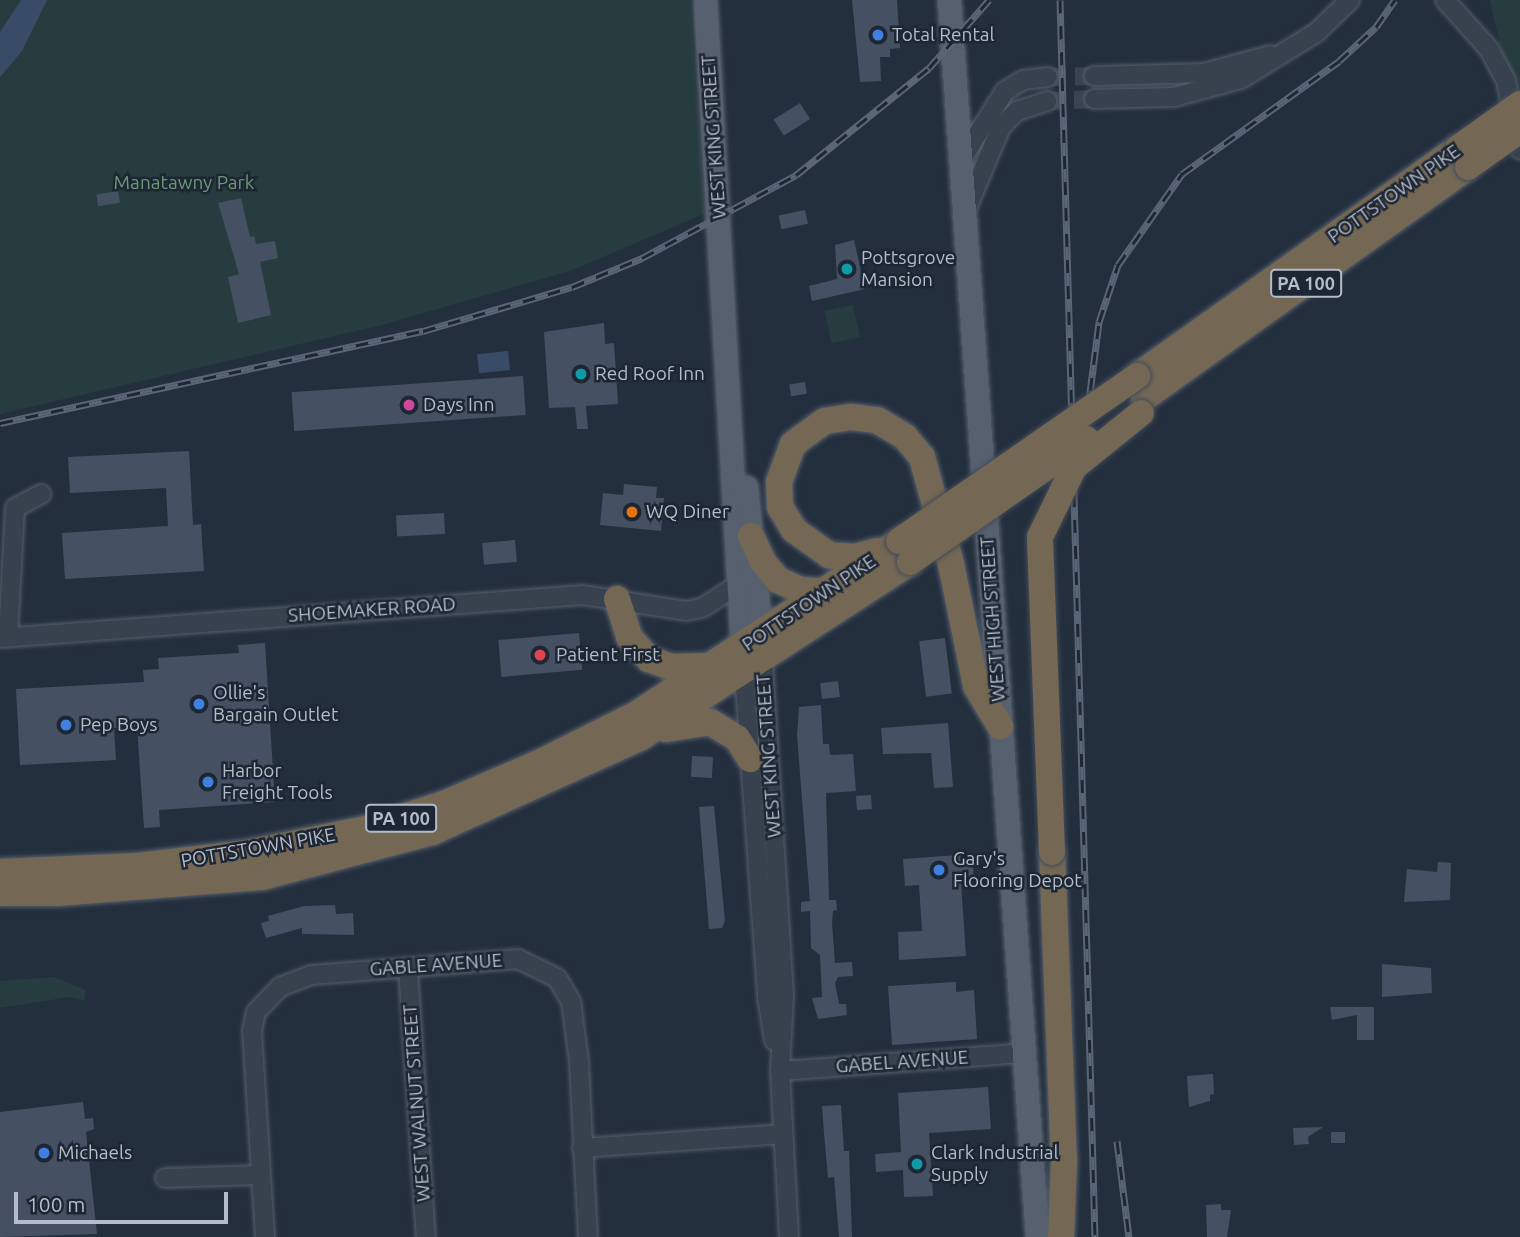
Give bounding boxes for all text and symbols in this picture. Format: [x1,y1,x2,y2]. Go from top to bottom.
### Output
place label: Total Rental [892,24,995,46]
marker: Total Rental [870,27,886,43]
street label: WEST KING STREET [697,54,731,220]
street label: POTTSTOWN PIKE [1323,140,1465,248]
park label: Manatawny Park [114,172,254,194]
place label: Pottsgrove Mansion [861,247,955,291]
marker: Pottsgrove Mansion [839,261,855,277]
road number: PA 100 [1269,268,1343,298]
place label: Red Roof Inn [595,363,705,385]
marker: Red Roof Inn [573,366,589,382]
place label: Days Inn [423,394,494,416]
marker: Days Inn [401,397,417,413]
place label: WQ Diner [646,501,729,523]
marker: WQ Diner [624,504,640,520]
street label: WEST HIGH STREET [976,536,1010,702]
street label: POTTSTOWN PIKE [738,550,880,656]
street label: SHOEMAKER ROAD [287,593,457,627]
place label: Patient First [556,644,660,666]
marker: Patient First [530,645,550,665]
street label: WEST KING STREET [752,673,786,839]
place label: Ollie's Bargain Outlet [213,682,339,726]
marker: Ollie's Bargain Outlet [191,696,207,712]
place label: Pep Boys [80,714,157,736]
marker: Pep Boys [58,717,74,733]
place label: Harbor Freight Tools [222,760,333,804]
marker: Harbor Freight Tools [200,774,216,790]
road number: PA 100 [364,804,438,832]
street label: POTTSTOWN PIKE [179,823,337,873]
place label: Gary's Flooring Depot [953,848,1082,892]
marker: Gary's Flooring Depot [931,862,947,878]
street label: GABLE AVENUE [369,949,503,981]
street label: WEST WALNUT STREET [399,1003,435,1203]
street label: GABEL AVENUE [835,1046,969,1078]
place label: Michaels [58,1142,132,1164]
place label: Clark Industrial Supply [931,1142,1059,1186]
marker: Michaels [36,1145,52,1161]
marker: Clark Industrial Supply [909,1156,925,1172]
scale bar [18,1178,231,1222]
text: 100 m [27,1192,85,1216]

